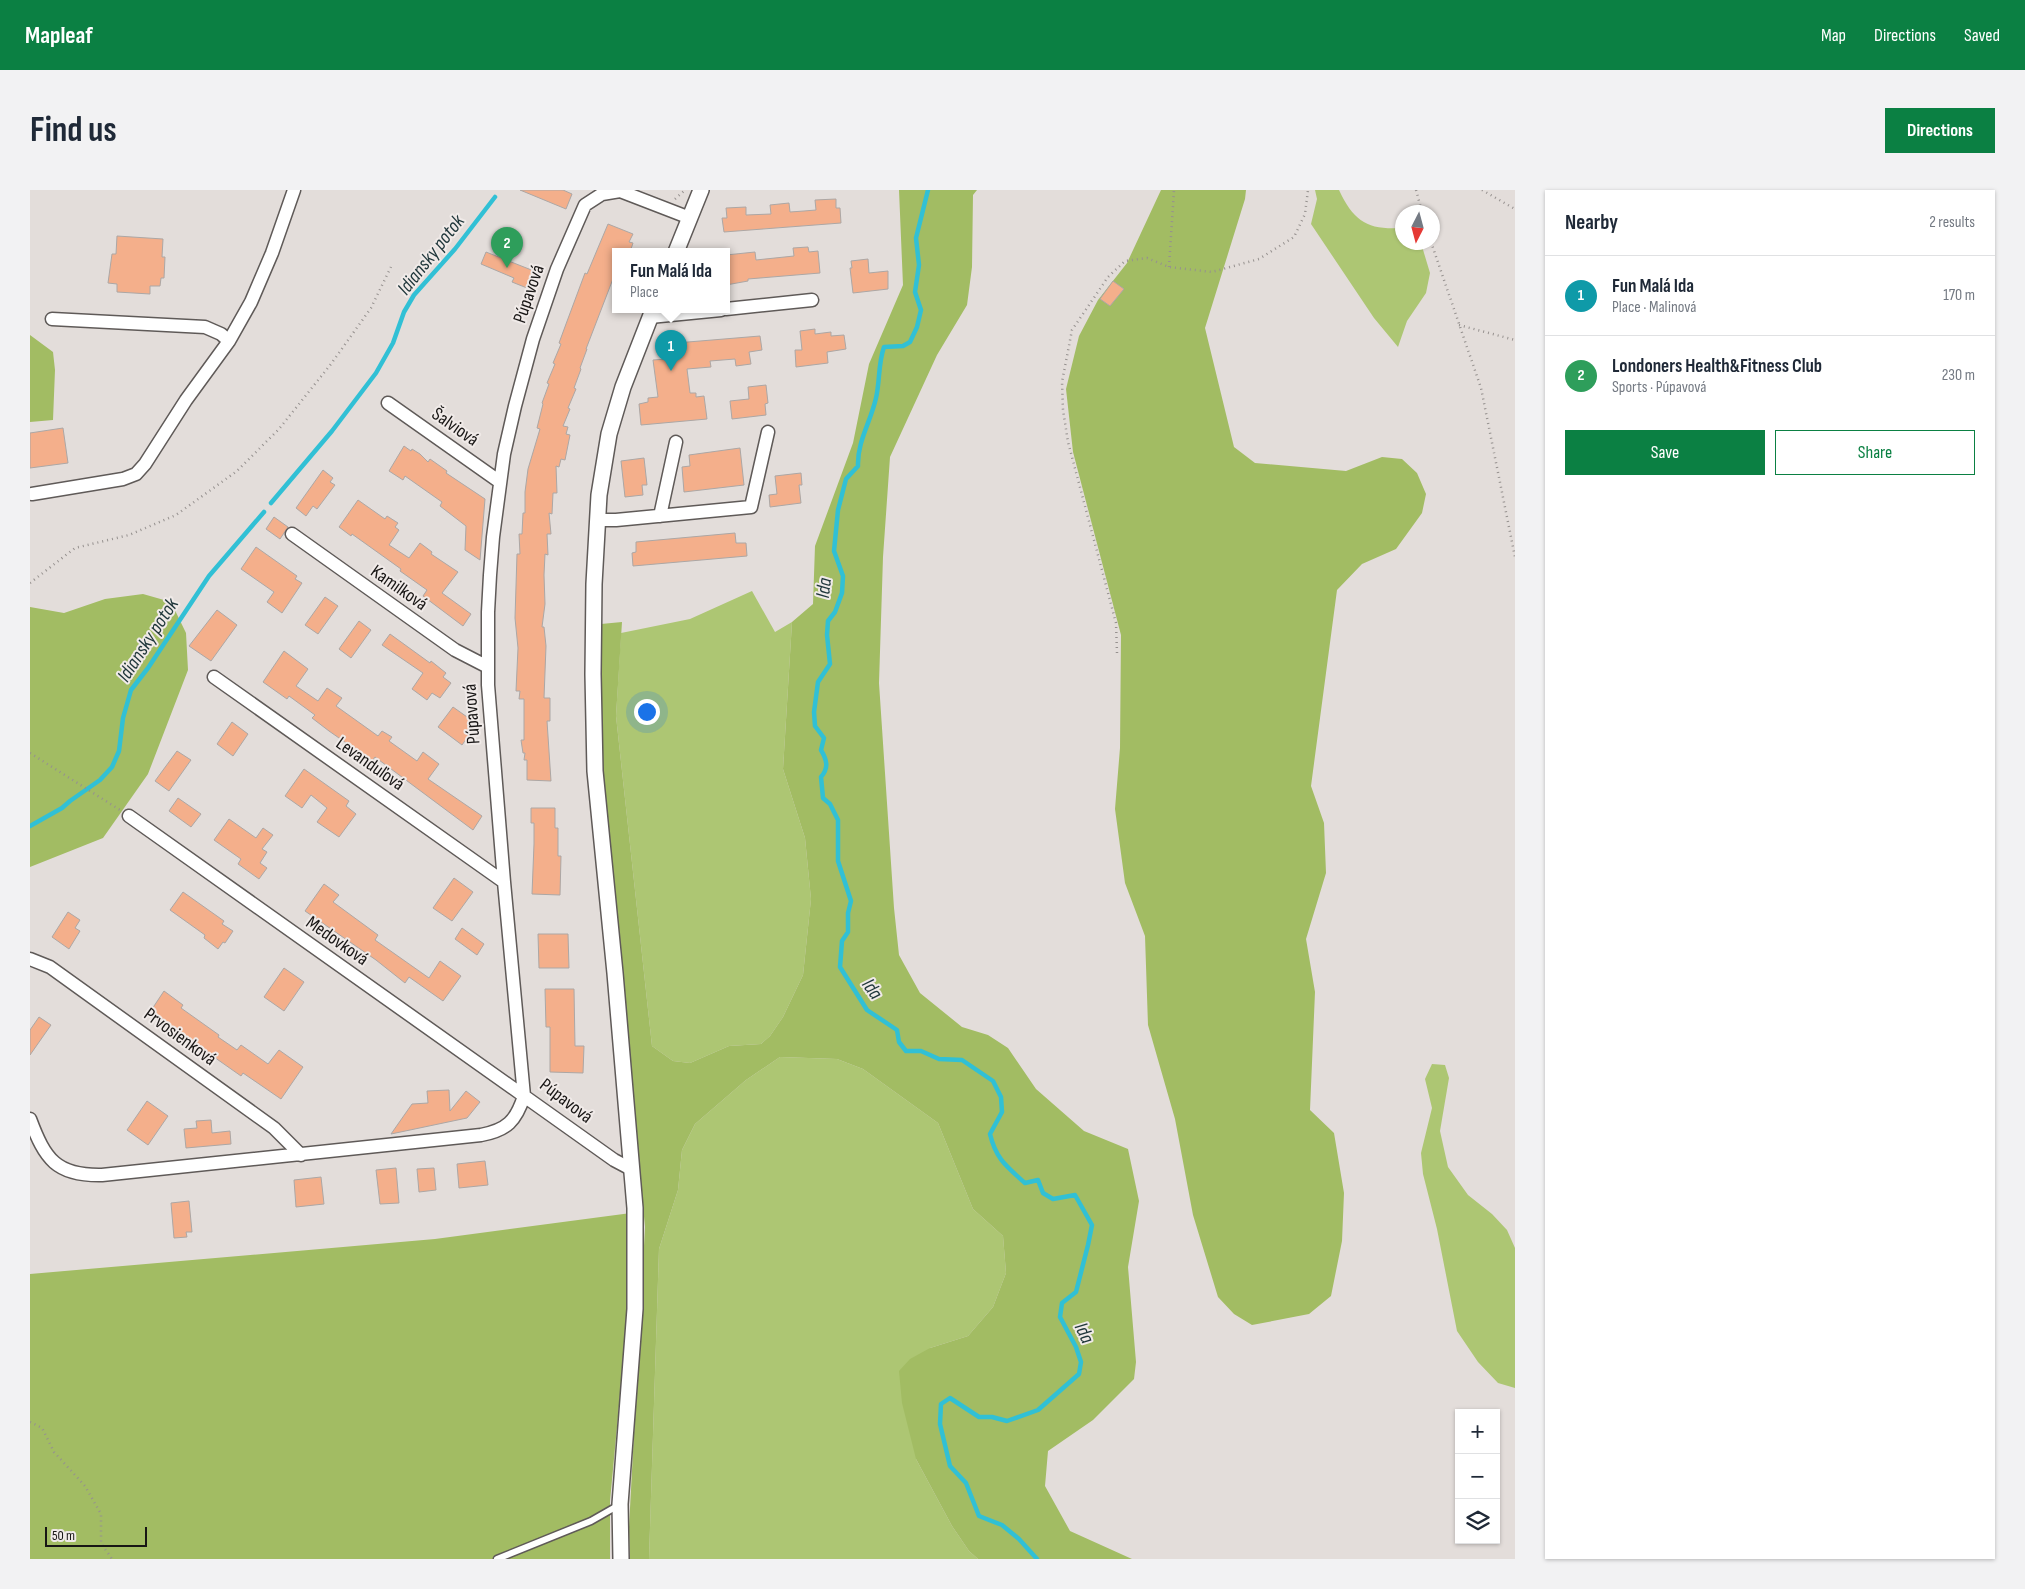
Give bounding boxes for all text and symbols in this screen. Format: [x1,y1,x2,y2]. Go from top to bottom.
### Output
text: Mapleaf [25,21,93,50]
text: Map [1821,25,1846,46]
text: Directions [1874,25,1936,46]
text: Saved [1964,25,2000,46]
button: Directions [1885,108,1995,153]
text: Find us [30,109,117,152]
north arrow [1395,205,1440,250]
water label: Idiansky potok [392,210,470,300]
text: Nearby [1565,210,1618,235]
text: 2 results [1929,213,1975,232]
pin: 2 [491,227,523,268]
popup [612,248,730,313]
text: Fun Malá Ida [630,260,712,283]
street label: Púpavová [508,262,550,326]
text: Fun Malá Ida [1612,275,1694,298]
text: Place [630,283,659,302]
text: 1 [1578,286,1584,305]
text: 170 m [1943,286,1975,305]
text: Place · Malinová [1612,298,1696,317]
pin: 1 [655,330,687,371]
text: Londoners Health&Fitness Club [1612,355,1822,378]
text: 2 [1577,366,1585,385]
text: 230 m [1942,366,1975,385]
text: Sports · Púpavová [1612,378,1706,397]
street label: Šalviová [427,403,483,451]
button: Save [1565,430,1765,475]
button: Share [1775,430,1975,475]
street label: Kamilková [366,560,432,616]
water label: Ida [811,576,837,600]
water label: Idiansky potok [112,593,184,686]
street label: Púpavová [458,683,486,745]
your location [634,699,660,725]
street label: Levanduľová [331,732,409,796]
street label: Medovková [301,911,373,971]
water label: Ida [856,974,888,1004]
street label: Prvosienková [139,1003,221,1071]
street label: Púpavová [535,1074,597,1128]
water label: Ida [1069,1319,1099,1347]
map controls [1455,1409,1500,1544]
button: + [1455,1409,1500,1454]
button: − [1455,1454,1500,1499]
button: layers [1455,1499,1500,1544]
scale bar [45,1524,148,1547]
text: 50 m [52,1527,75,1544]

